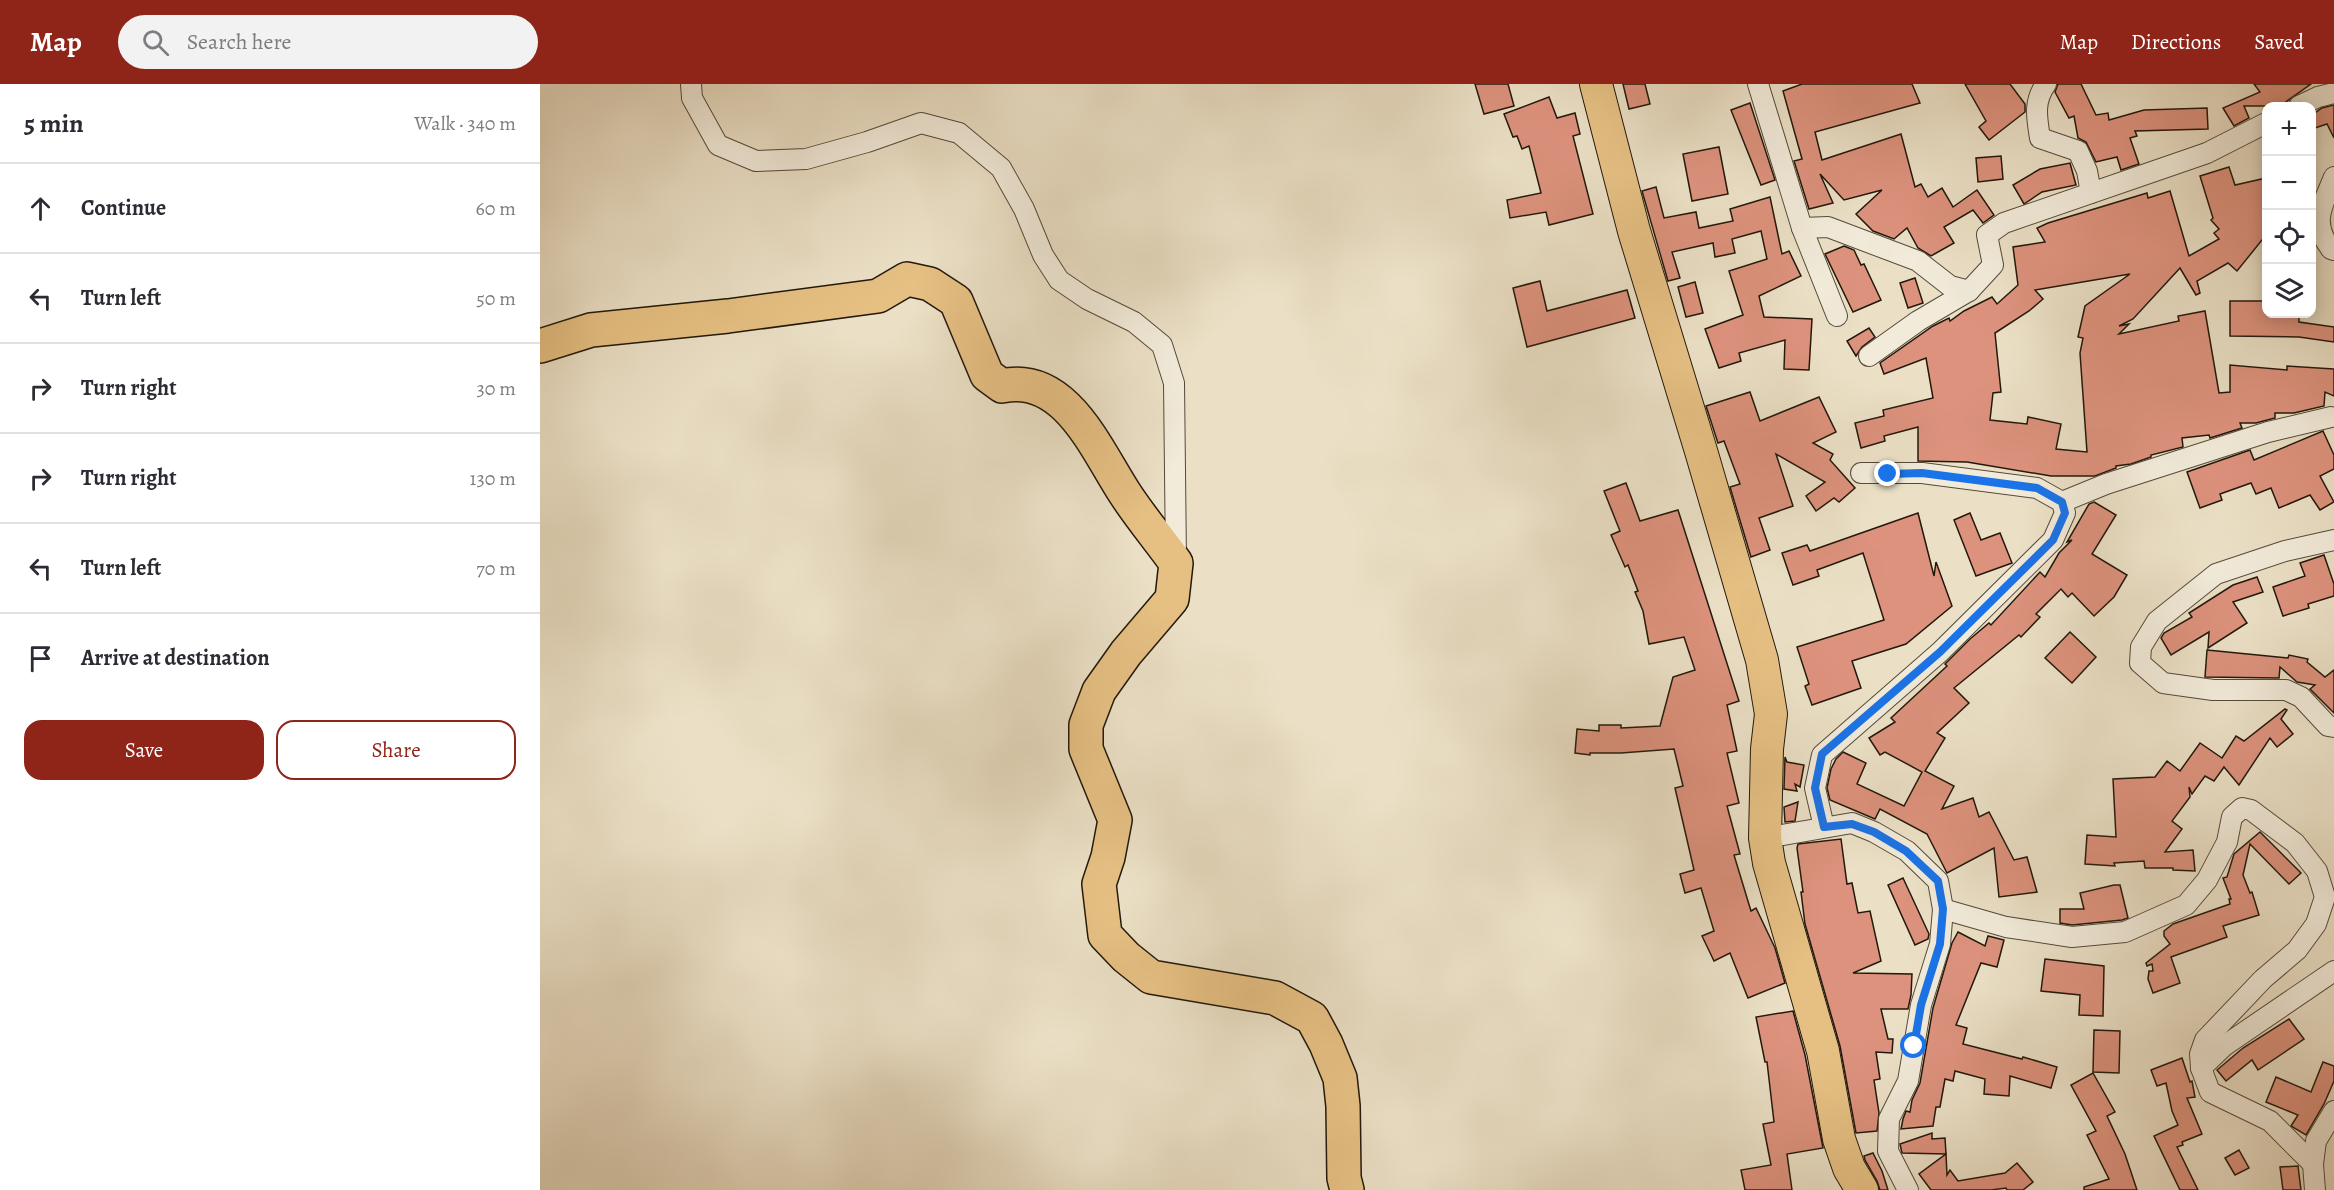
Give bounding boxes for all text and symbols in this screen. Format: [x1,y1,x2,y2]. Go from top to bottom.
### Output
search box [118,15,538,69]
text: Map [30,23,82,61]
icon: search [139,26,172,59]
text: Search here [187,27,291,57]
text: Map [2060,28,2098,56]
text: Directions [2131,28,2221,56]
text: Saved [2254,28,2304,56]
map controls [2262,102,2316,318]
button: + [2262,102,2316,156]
text: 5 min [24,106,84,141]
text: Walk · 340 m [414,110,516,137]
button: − [2262,156,2316,210]
icon: ahead [24,192,57,225]
text: Continue [81,193,166,223]
text: 60 m [476,195,516,222]
button: locate [2262,210,2316,264]
button: layers [2262,264,2316,318]
icon: left [24,282,57,315]
text: Turn left [81,283,161,313]
text: 50 m [476,285,516,312]
icon: right [24,372,57,405]
text: Turn right [81,373,177,403]
text: 30 m [476,375,516,402]
route end [1874,460,1900,486]
icon: right [24,462,57,495]
text: Turn right [81,463,177,493]
text: 130 m [470,465,516,492]
icon: left [24,552,57,585]
text: Turn left [81,553,161,583]
text: 70 m [476,555,516,582]
icon: arrive [24,642,57,675]
text: Arrive at destination [81,643,270,673]
button: Save [24,720,264,780]
button: Share [276,720,516,780]
route start [1900,1032,1926,1058]

